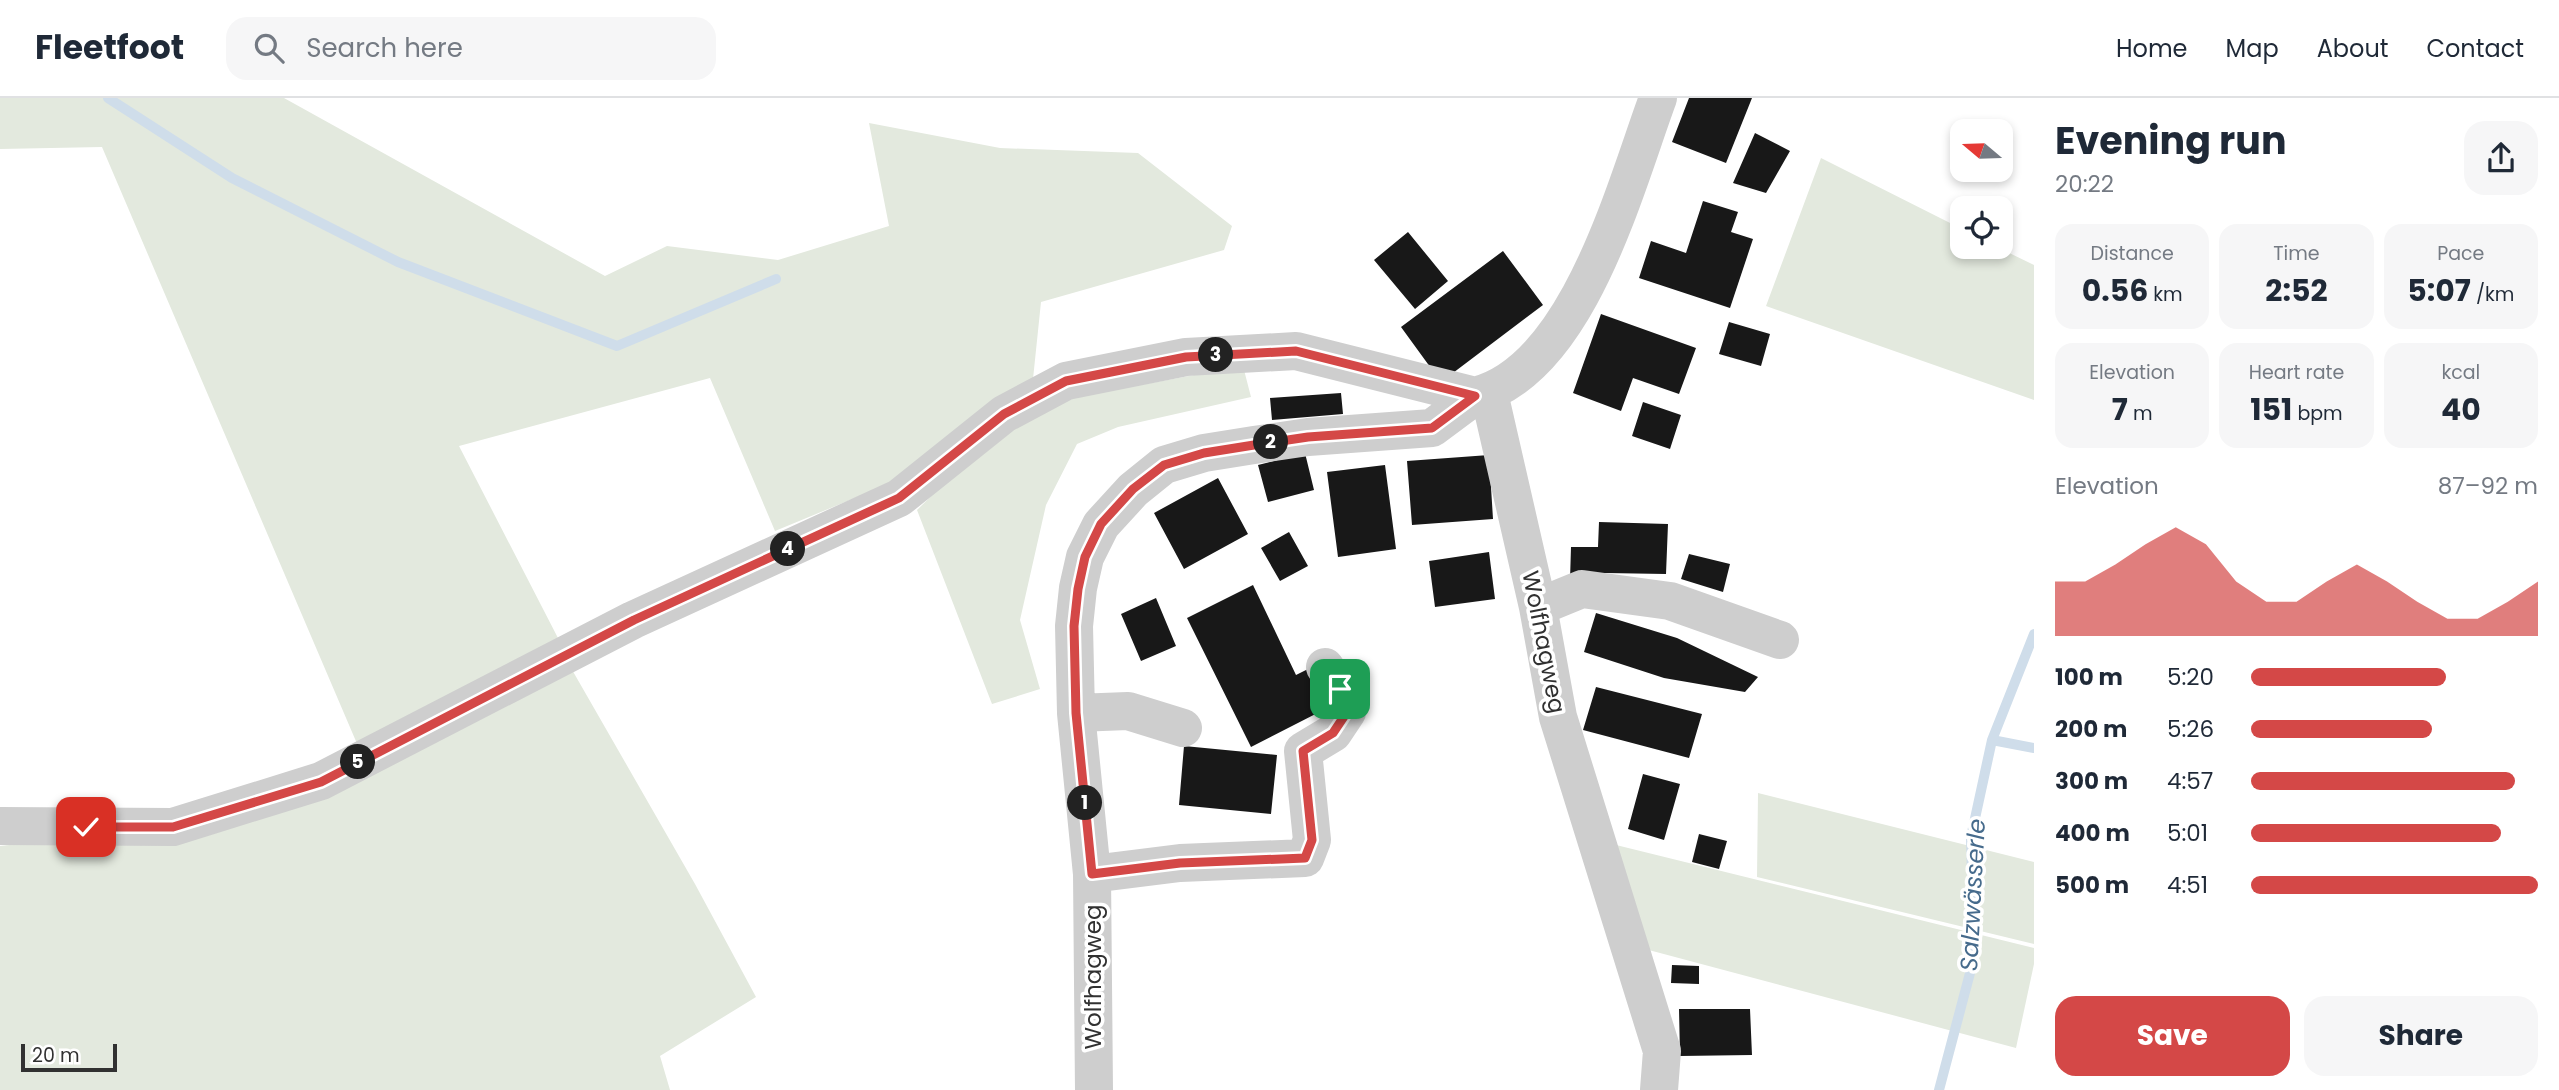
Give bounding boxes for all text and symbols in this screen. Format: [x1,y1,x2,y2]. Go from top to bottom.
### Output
search box [226,17,716,80]
text: Fleetfoot [35,24,184,71]
icon: search [250,29,288,67]
text: Search here [306,30,463,66]
text: Home [2116,32,2188,65]
text: Map [2226,32,2279,65]
text: About [2317,32,2388,65]
text: Contact [2426,32,2524,65]
text: Evening run [2055,114,2287,167]
north arrow [1950,119,2012,182]
map controls [1950,119,2013,259]
button: share [2464,121,2538,195]
text: 20:22 [2055,168,2114,200]
button: locate [1950,196,2013,259]
text: Distance [2091,240,2174,267]
text: Time [2273,240,2320,267]
text: Pace [2437,240,2484,267]
text: 0.56 [2082,269,2148,312]
text: 2:52 [2265,269,2328,312]
text: 5:07 [2407,269,2471,312]
text: km [2148,281,2183,308]
text: /km [2471,281,2514,308]
pin: 3 [1198,338,1234,372]
text: 3 [1210,341,1221,368]
text: Elevation [2089,359,2175,386]
text: Heart rate [2249,359,2344,386]
text: kcal [2441,359,2480,386]
text: 7 [2112,388,2128,431]
text: 151 [2250,388,2292,431]
text: 40 [2441,388,2481,431]
text: m [2128,400,2153,427]
text: bpm [2292,400,2343,427]
pin: 2 [1254,424,1288,460]
text: 2 [1265,428,1276,455]
text: Elevation [2055,470,2159,502]
text: 87–92 m [2438,470,2538,502]
pin: 4 [770,532,806,566]
text: 4 [781,535,794,562]
street label: Wolfhagweg [1514,568,1574,716]
pin [1310,659,1370,719]
text: 100 m [2055,661,2123,693]
text: 5:20 [2167,661,2214,693]
icon: arrive [1321,670,1359,708]
text: 200 m [2055,713,2127,745]
text: 5:26 [2167,713,2214,745]
pin: 5 [340,744,376,780]
text: 5 [351,748,364,775]
text: 300 m [2055,765,2128,797]
text: 4:57 [2167,765,2213,797]
pin: 1 [1068,786,1102,820]
text: 1 [1081,789,1088,816]
pin [56,797,116,857]
icon: check [67,808,105,846]
text: 400 m [2055,817,2130,849]
text: 5:01 [2167,817,2208,849]
water label: Salzwässerle [1952,818,1993,972]
text: 500 m [2055,869,2129,901]
text: 4:51 [2167,869,2208,901]
street label: Wolfhagweg [1077,905,1109,1049]
button: Save [2055,996,2290,1076]
button: Share [2304,996,2538,1076]
scale bar [21,1041,117,1073]
text: 20 m [32,1042,80,1069]

